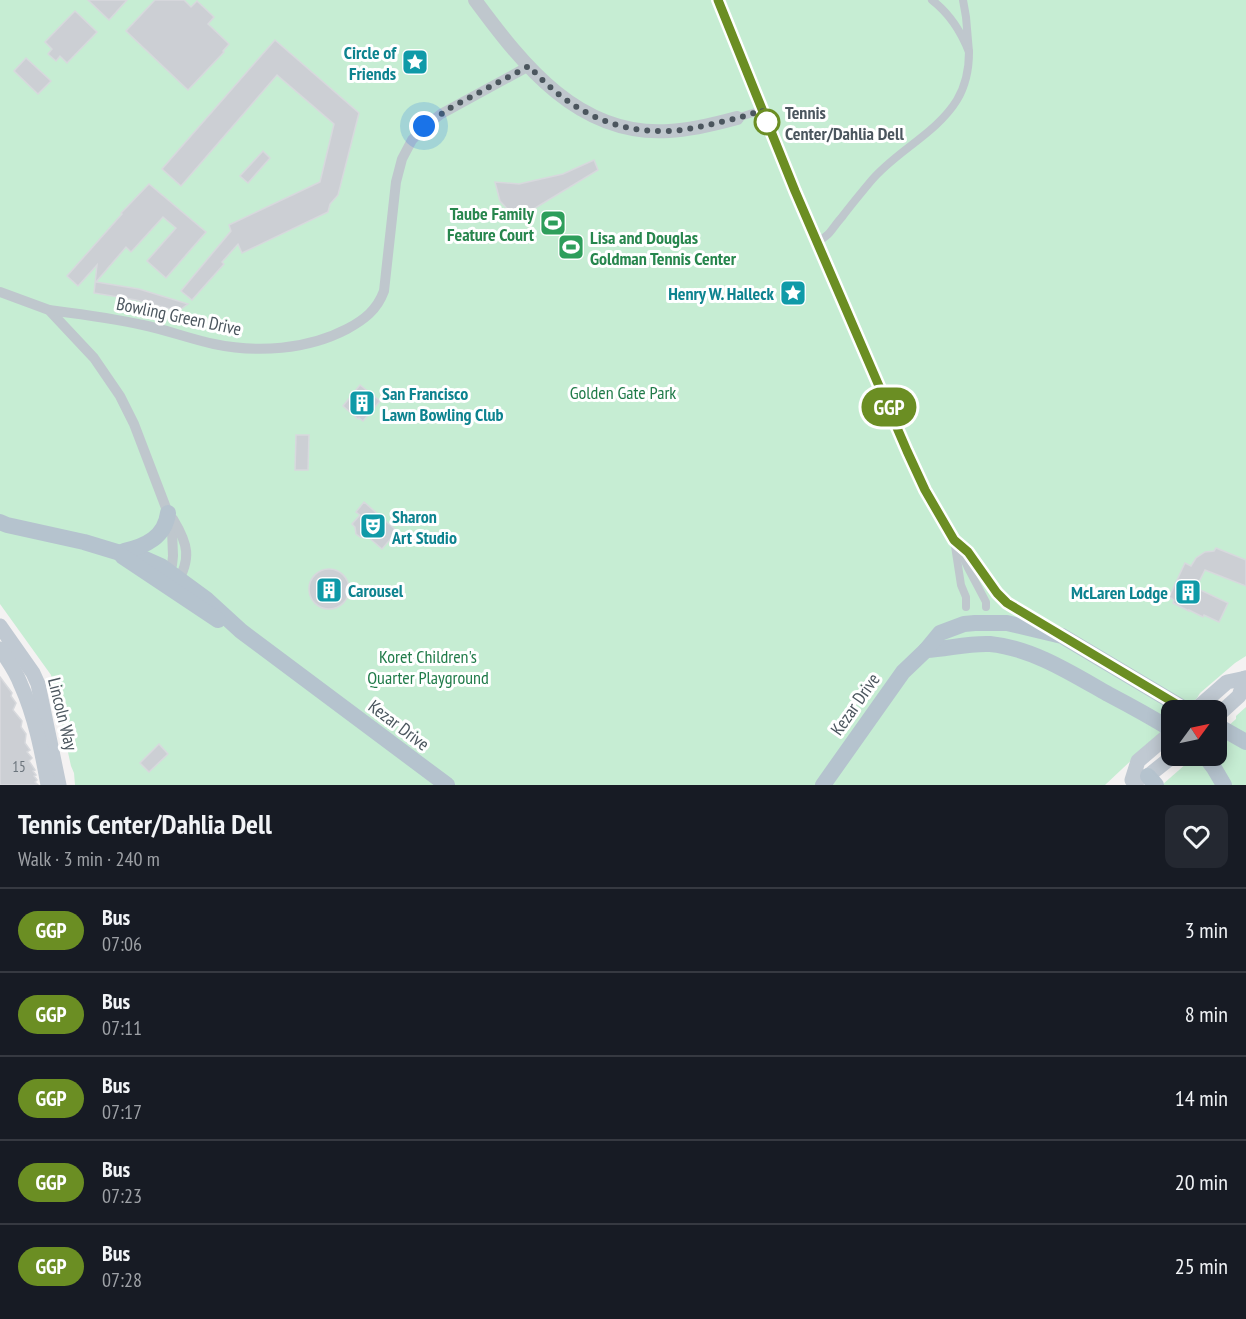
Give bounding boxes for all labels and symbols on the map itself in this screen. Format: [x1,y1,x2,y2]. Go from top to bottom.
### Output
place label: Circle of Friends [344,41,397,85]
place icon: Circle of Friends [400,47,430,77]
place label: Tennis Center/Dahlia Dell [785,101,904,145]
marker: Tennis Center/Dahlia Dell [754,109,780,135]
your location [409,111,439,141]
place label: Taube Family Feature Court [447,202,535,246]
sports icon: Taube Family Feature Court [538,208,568,238]
place label: Lisa and Douglas Goldman Tennis Center [590,226,737,270]
sports icon: Lisa and Douglas Goldman Tennis Center [556,232,586,262]
place icon: Henry W. Halleck [778,278,808,308]
place label: Henry W. Halleck [668,282,775,305]
street label: Bowling Green Drive [114,292,244,340]
park label: Golden Gate Park [570,381,676,404]
place label: San Francisco Lawn Bowling Club [382,382,504,426]
building icon: San Francisco Lawn Bowling Club [347,388,377,418]
line badge: GGP [854,388,924,426]
place label: Sharon Art Studio [391,505,457,549]
theatre icon: Sharon Art Studio [358,511,388,541]
building icon: Carousel [314,575,344,605]
building icon: McLaren Lodge [1173,577,1203,607]
place label: Carousel [348,579,404,602]
place label: McLaren Lodge [1071,581,1168,604]
park label: Koret Children's Quarter Playground [367,645,489,689]
street label: Kezar Drive [825,668,885,740]
street label: Lincoln Way [43,675,83,753]
street label: Kezar Drive [364,695,434,755]
north arrow [1161,700,1227,766]
house number: 15 [12,757,26,776]

